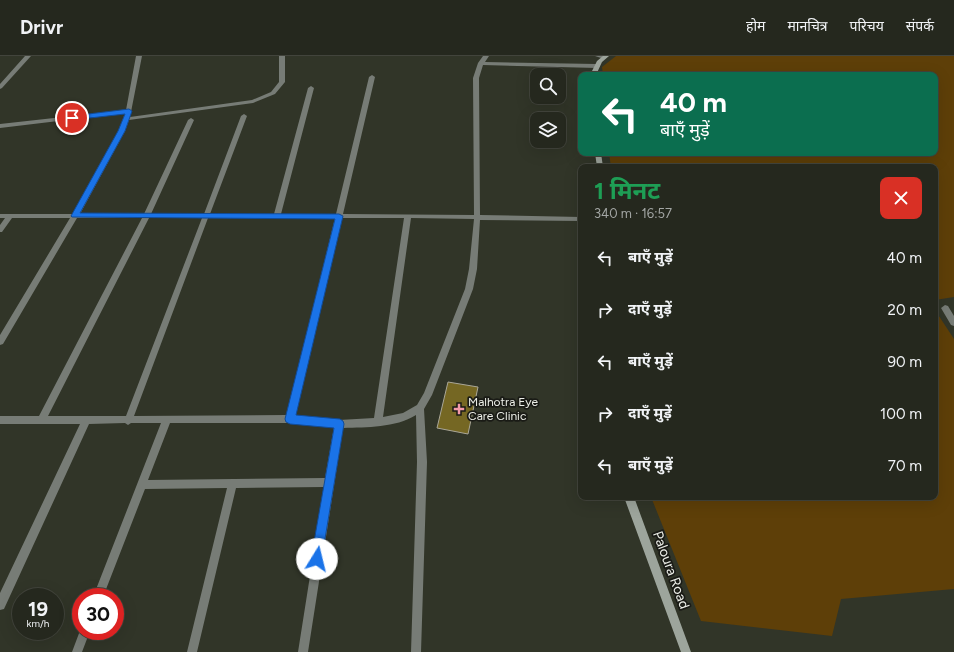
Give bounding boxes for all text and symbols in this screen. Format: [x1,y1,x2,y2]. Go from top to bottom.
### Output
text: Drivr [20,16,63,39]
text: होम [746,18,765,35]
text: मानचित्र [787,18,828,35]
text: परिचय [850,18,884,35]
text: संपर्क [906,18,934,35]
map controls [530,68,566,148]
button: search [530,68,566,104]
text: 40 m [660,85,727,119]
icon: left [594,88,646,140]
pin [55,101,89,135]
icon: arrive [61,107,83,129]
button: layers [530,112,566,148]
text: बाएँ मुड़ें [660,119,710,141]
text: 1 मिनट [594,176,660,205]
button: close [880,177,922,219]
text: 340 m · 16:57 [594,206,672,221]
icon: left [594,247,616,269]
text: बाएँ मुड़ें [628,248,673,266]
text: 40 m [887,249,922,267]
icon: right [594,299,616,321]
text: दाएँ मुड़ें [628,300,672,318]
text: 20 m [888,301,922,319]
icon: left [594,351,616,373]
text: बाएँ मुड़ें [628,352,673,370]
text: 90 m [887,353,922,371]
place label: Malhotra Eye Care Clinic [468,395,539,423]
marker: Malhotra Eye Care Clinic [453,403,465,415]
icon: right [594,403,616,425]
text: दाएँ मुड़ें [628,404,672,422]
text: 100 m [880,405,922,423]
icon: left [594,455,616,477]
text: बाएँ मुड़ें [628,456,673,474]
text: 70 m [888,457,922,475]
street label: Paloura Road [649,529,693,611]
position arrow [296,538,338,580]
speed limit sign: 30 [72,588,124,640]
text: 19 [28,597,48,621]
text: km/h [27,617,49,630]

